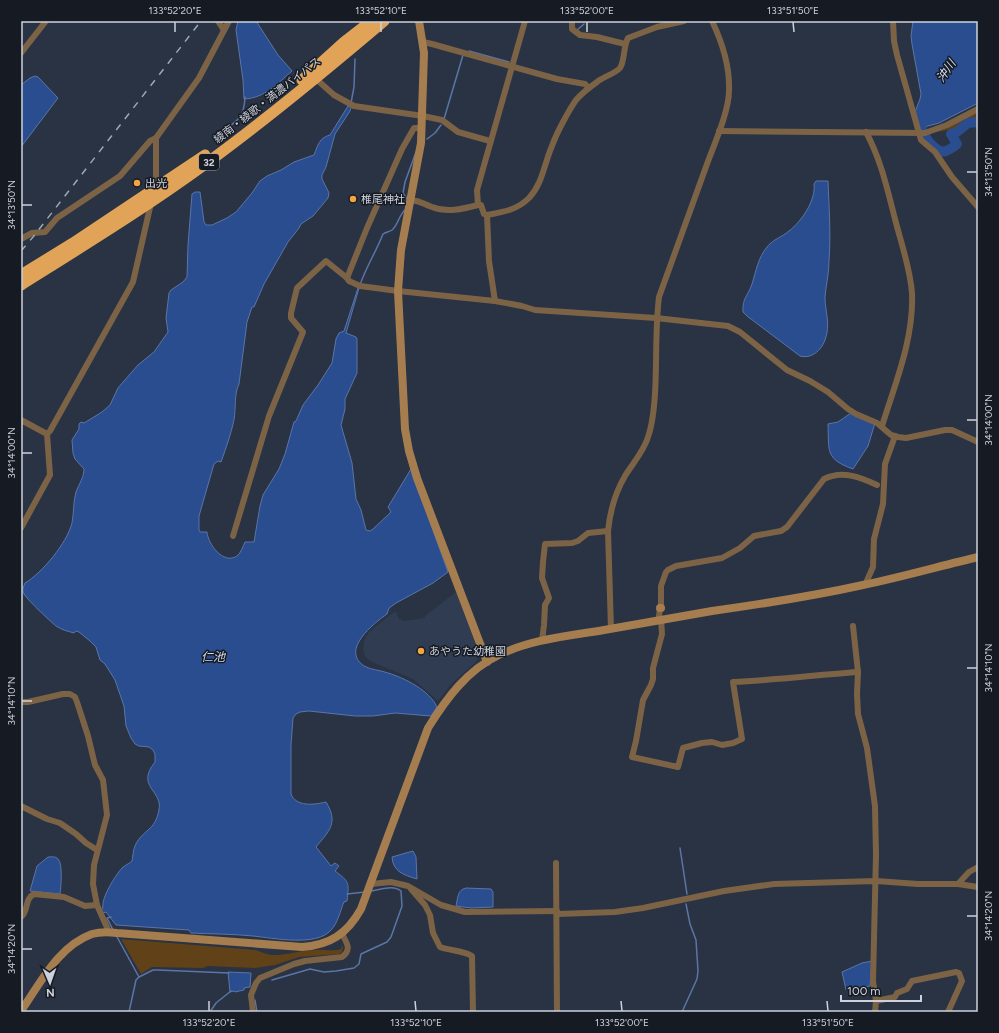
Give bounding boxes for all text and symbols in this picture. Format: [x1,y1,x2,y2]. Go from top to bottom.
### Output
text: 133°52'20"E [148,4,202,17]
text: 133°52'10"E [355,4,407,17]
text: 133°52'00"E [560,4,614,17]
text: 133°51'50"E [767,4,819,17]
street label: 綾南・綾歌・満濃バイパス [211,55,323,146]
water label: 沖川 [933,56,960,85]
text: 34°13'50"N [982,147,995,197]
road number: 32 [199,154,219,170]
place label: 出光 [145,177,167,190]
marker: 出光 [132,178,142,188]
text: 34°13'50"N [5,180,18,230]
place label: 椎尾神社 [361,193,405,206]
marker: 椎尾神社 [348,194,358,204]
text: 34°14'00"N [982,394,995,446]
text: 34°14'00"N [5,427,18,479]
text: 34°14'10"N [982,643,995,693]
place label: あやうた幼稚園 [429,645,506,658]
marker: あやうた幼稚園 [416,646,426,656]
water label: 仁池 [201,650,226,664]
text: 34°14'10"N [5,676,18,726]
text: 34°14'20"N [982,891,995,941]
text: 34°14'20"N [5,924,18,974]
north arrow [30,963,70,1003]
scale bar [841,977,921,1003]
text: 100 m [847,984,881,998]
text: N [46,986,55,999]
text: 133°52'20"E [182,1016,236,1029]
text: 133°52'10"E [390,1016,442,1029]
text: 133°52'00"E [595,1016,649,1029]
text: 133°51'50"E [802,1016,854,1029]

